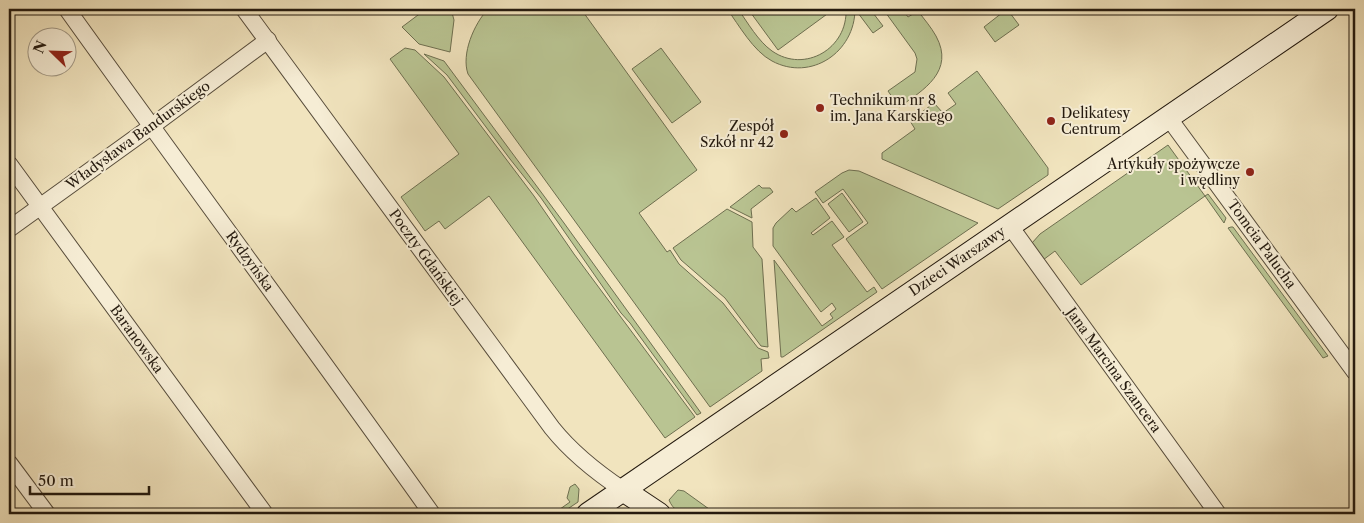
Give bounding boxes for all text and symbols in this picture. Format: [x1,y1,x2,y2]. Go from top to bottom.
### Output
north arrow [28,28,78,78]
text: N [29,38,51,56]
street label: Władysława Bandurskiego [62,77,214,194]
place label: Technikum nr 8 im. Jana Karskiego [830,91,953,125]
marker: Technikum nr 8 im. Jana Karskiego [814,102,826,114]
place label: Delikatesy Centrum [1061,104,1131,138]
marker: Delikatesy Centrum [1045,115,1057,127]
place label: Zespół Szkół nr 42 [700,117,775,151]
marker: Zespół Szkół nr 42 [778,128,790,140]
place label: Artykuły spożywcze i wędliny [1106,155,1240,189]
marker: Artykuły spożywcze i wędliny [1244,166,1256,178]
street label: Tomcia Palucha [1224,196,1301,293]
street label: Poczty Gdańskiej [385,206,467,308]
street label: Dzieci Warszawy [905,222,1009,300]
street label: Rydzyńska [222,227,278,295]
street label: Baranowska [106,301,168,377]
street label: Jana Marcina Szancera [1061,302,1166,437]
scale bar [30,463,149,495]
text: 50 m [38,471,74,490]

